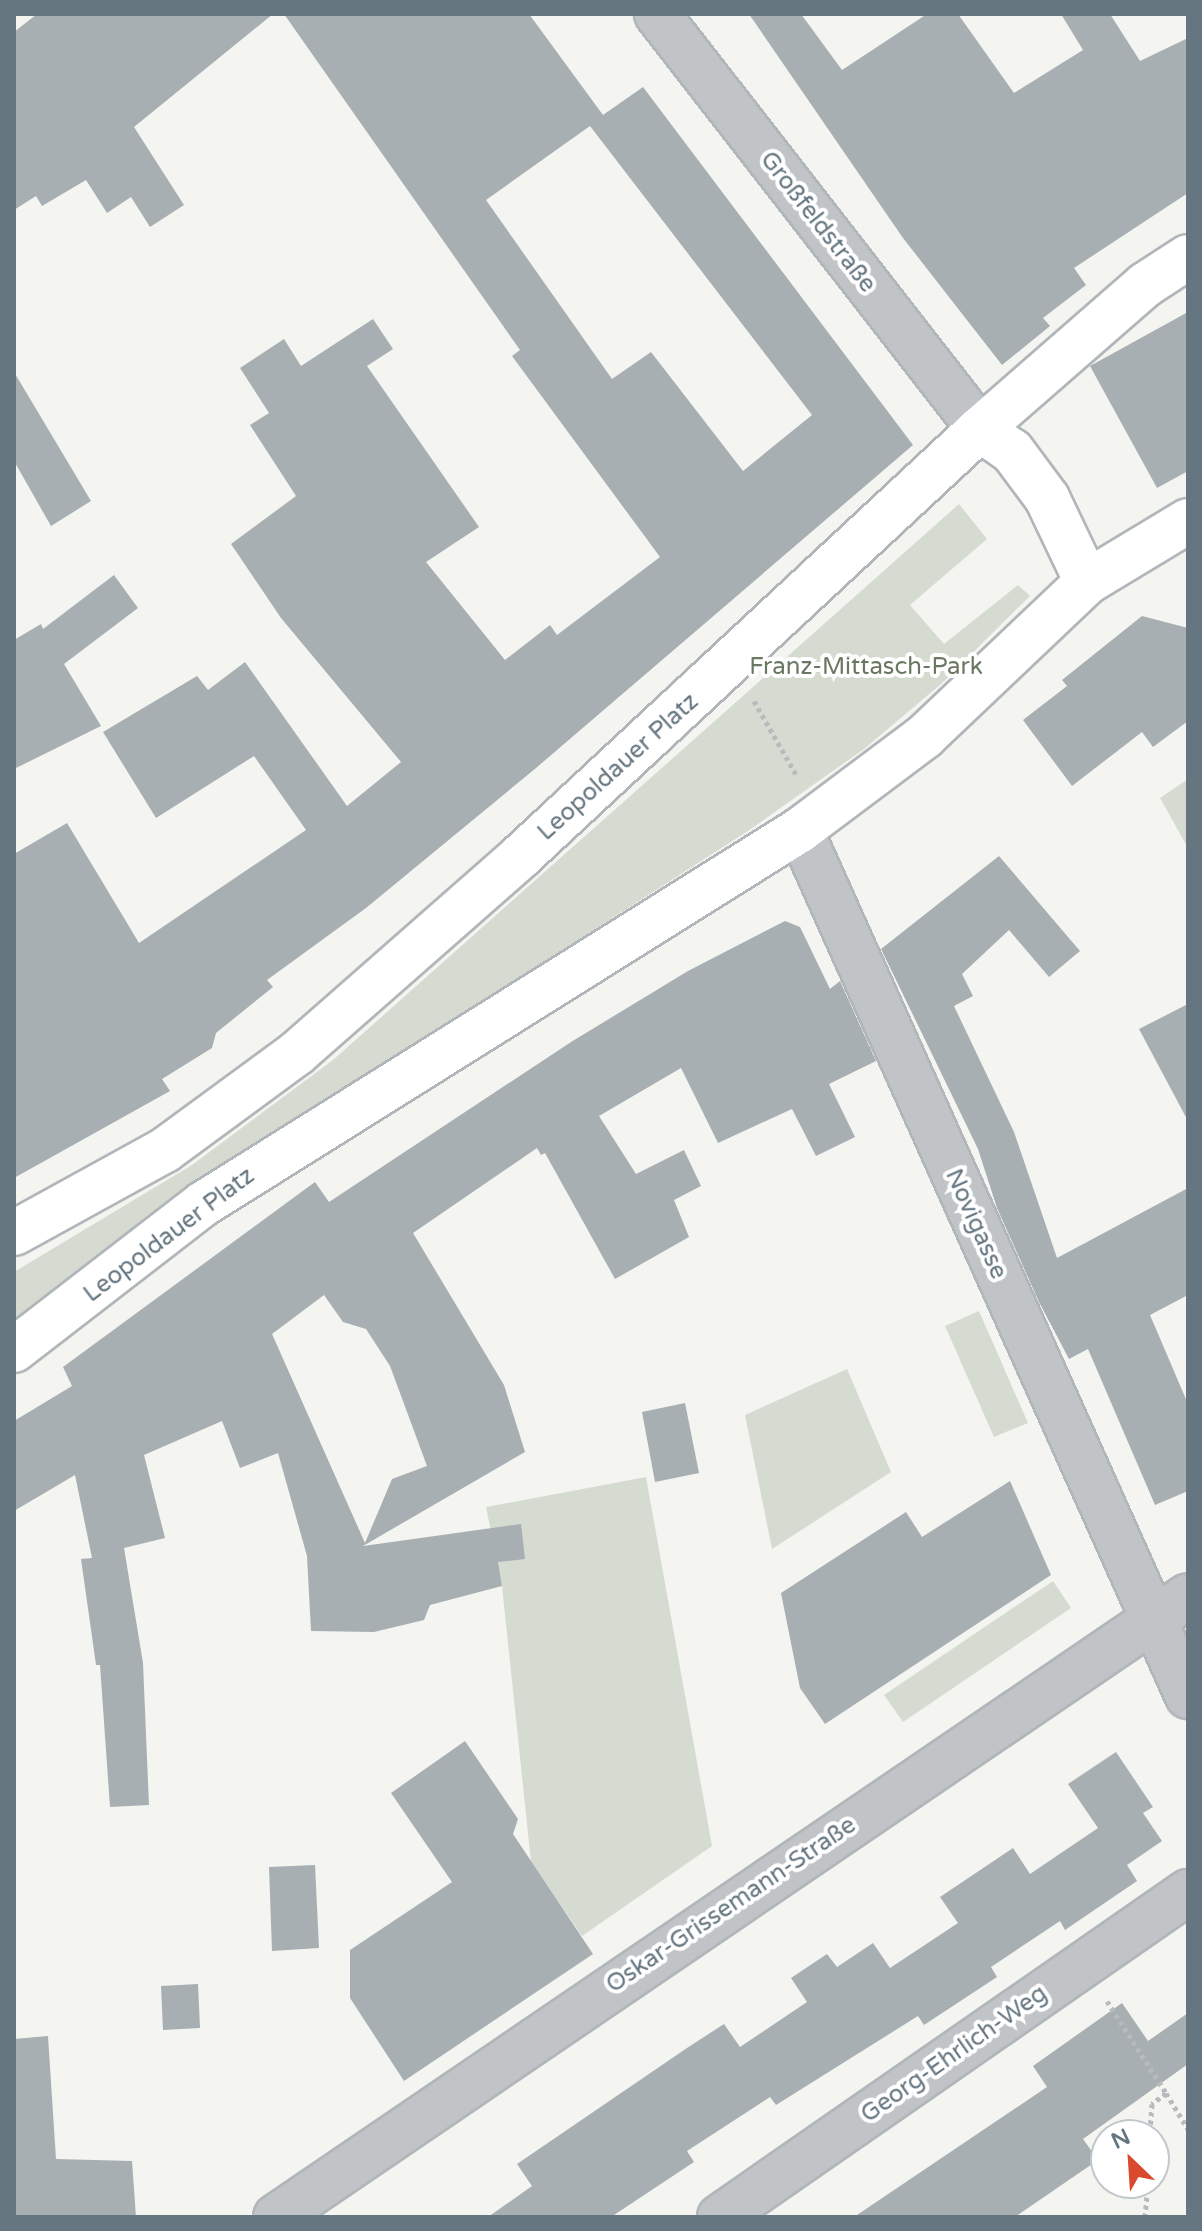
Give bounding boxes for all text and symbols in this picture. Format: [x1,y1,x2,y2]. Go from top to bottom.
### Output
street label: Großfeldstraße [754,146,882,298]
park label: Franz-Mittasch-Park [749,653,983,681]
street label: Leopoldauer Platz [532,687,704,847]
street label: Leopoldauer Platz [78,1161,260,1309]
street label: Novigasse [939,1165,1013,1283]
street label: Oskar-Grissemann-Straße [601,1811,861,1999]
street label: Georg-Ehrlich-Weg [856,1979,1052,2129]
north arrow [1090,2119,1170,2199]
text: N [1107,2124,1134,2155]

